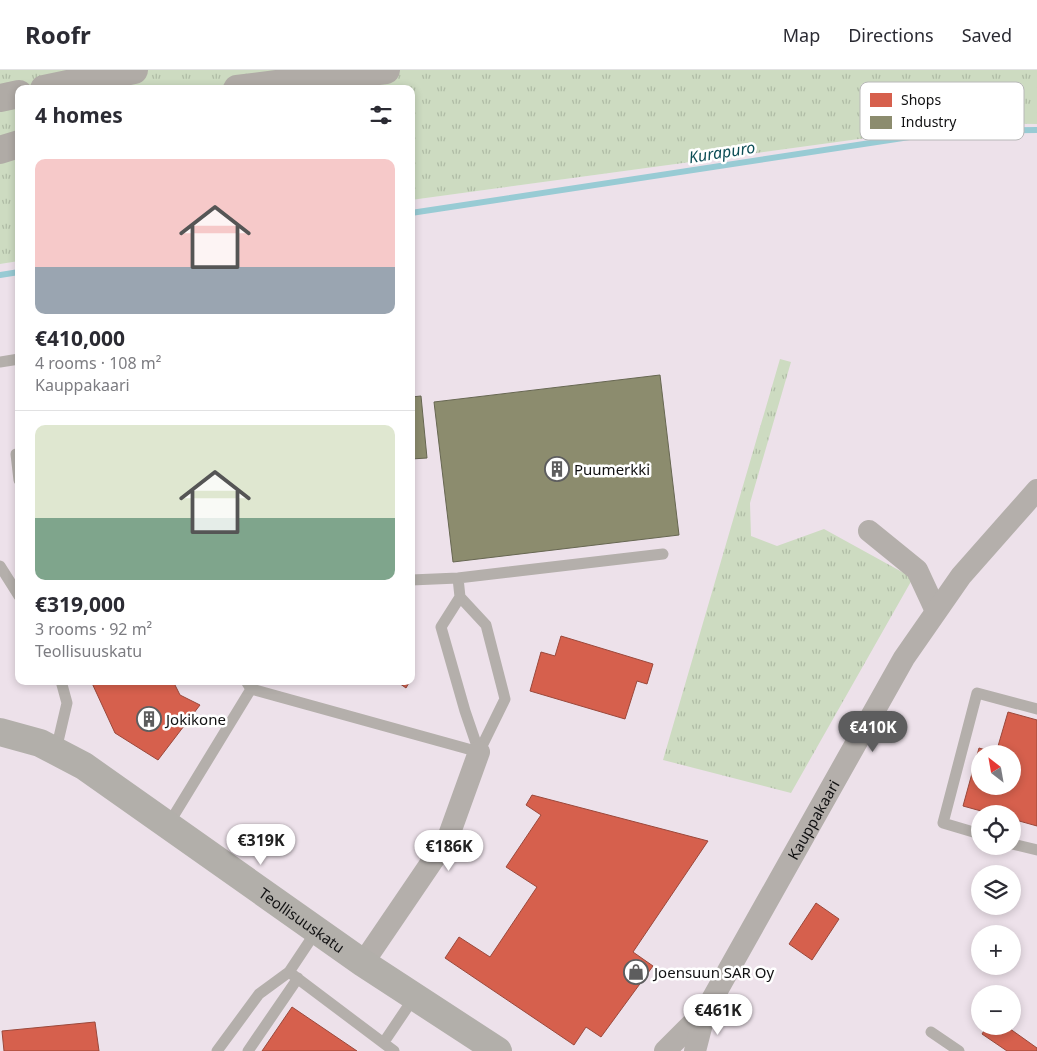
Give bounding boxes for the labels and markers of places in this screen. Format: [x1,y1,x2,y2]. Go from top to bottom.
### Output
building icon: Puumerkki [544,456,570,482]
place label: Puumerkki [574,459,650,479]
building icon: Jokikone [136,706,162,732]
place label: Jokikone [164,709,226,729]
pin: €410K [838,710,908,753]
pin: €319K [226,824,296,866]
pin: €186K [414,830,484,872]
shop icon: Joensuun SAR Oy [623,959,649,985]
place label: Joensuun SAR Oy [652,962,775,982]
pin: €461K [683,994,753,1036]

